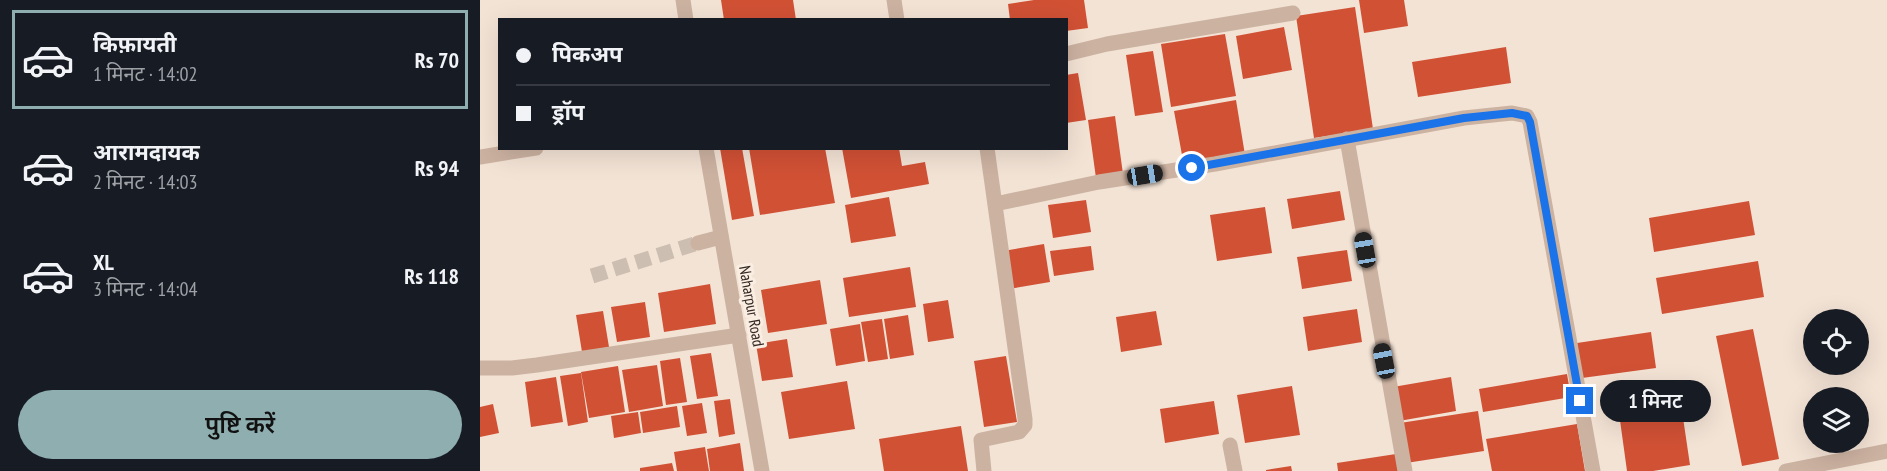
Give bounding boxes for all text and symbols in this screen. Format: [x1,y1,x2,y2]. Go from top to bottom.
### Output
text: किफ़ायती [93,30,177,58]
icon: car [21,33,75,87]
text: पिकअप [552,40,623,68]
text: Rs 70 [415,46,459,74]
text: 1 मिनट · 14:02 [93,61,197,87]
text: ड्रॉप [552,98,585,126]
text: आरामदायक [93,138,200,166]
icon: car [21,141,75,195]
text: Rs 94 [415,154,459,182]
route start [1178,154,1205,181]
car [1126,163,1164,187]
text: 2 मिनट · 14:03 [93,169,197,195]
car [1353,231,1377,269]
text: XL [93,248,114,276]
icon: car [21,249,75,303]
text: Rs 118 [404,262,459,290]
street label: Naharpur Road [735,264,769,348]
text: 3 मिनट · 14:04 [93,276,197,302]
map controls [1803,309,1869,453]
button: locate [1803,309,1869,375]
car [1372,342,1396,380]
callout: 1 मिनट [1601,380,1712,422]
route end [1566,387,1593,414]
button: layers [1803,387,1869,453]
text: 1 मिनट [1628,388,1683,414]
button: पुष्टि करें [18,390,462,459]

